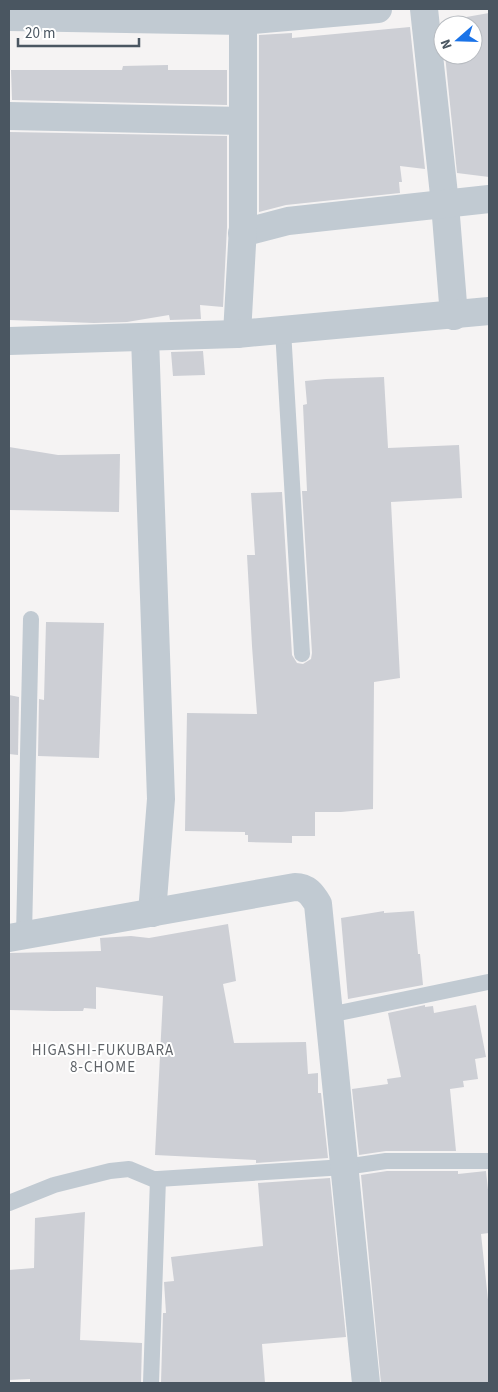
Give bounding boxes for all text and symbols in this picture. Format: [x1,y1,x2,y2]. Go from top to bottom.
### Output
scale bar [18,15,139,47]
north arrow [433,15,483,65]
text: 20 m [25,23,55,44]
text: N [436,36,458,52]
district label: HIGASHI-FUKUBARA 8-CHOME [32,1040,174,1078]

